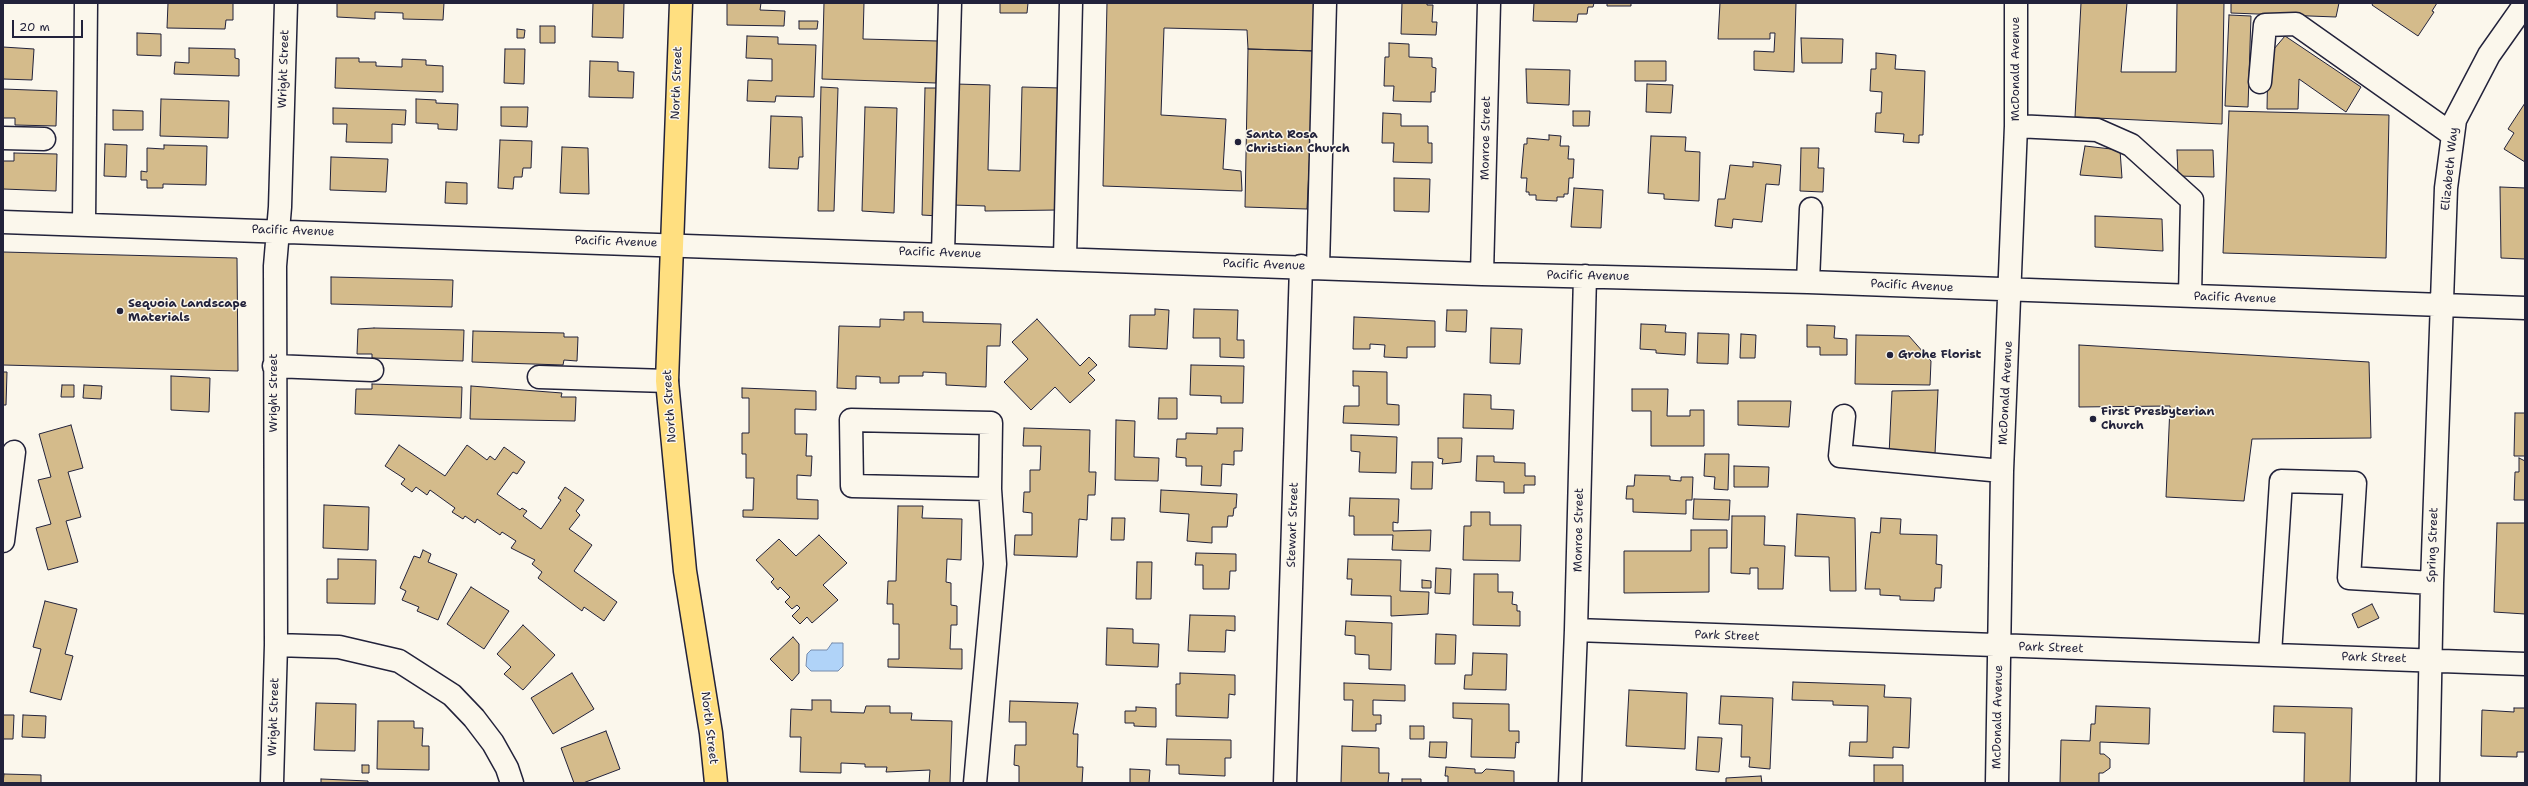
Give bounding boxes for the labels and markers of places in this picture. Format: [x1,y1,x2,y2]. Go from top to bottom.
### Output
place label: Santa Rosa Christian Church [1246,128,1350,156]
marker: Santa Rosa Christian Church [1233,137,1243,147]
place label: Sequoia Landscape Materials [128,297,247,325]
marker: Sequoia Landscape Materials [115,306,125,316]
place label: Grohe Florist [1898,348,1981,362]
marker: Grohe Florist [1885,350,1895,360]
place label: First Presbyterian Church [2101,405,2215,433]
marker: First Presbyterian Church [2088,414,2098,424]

